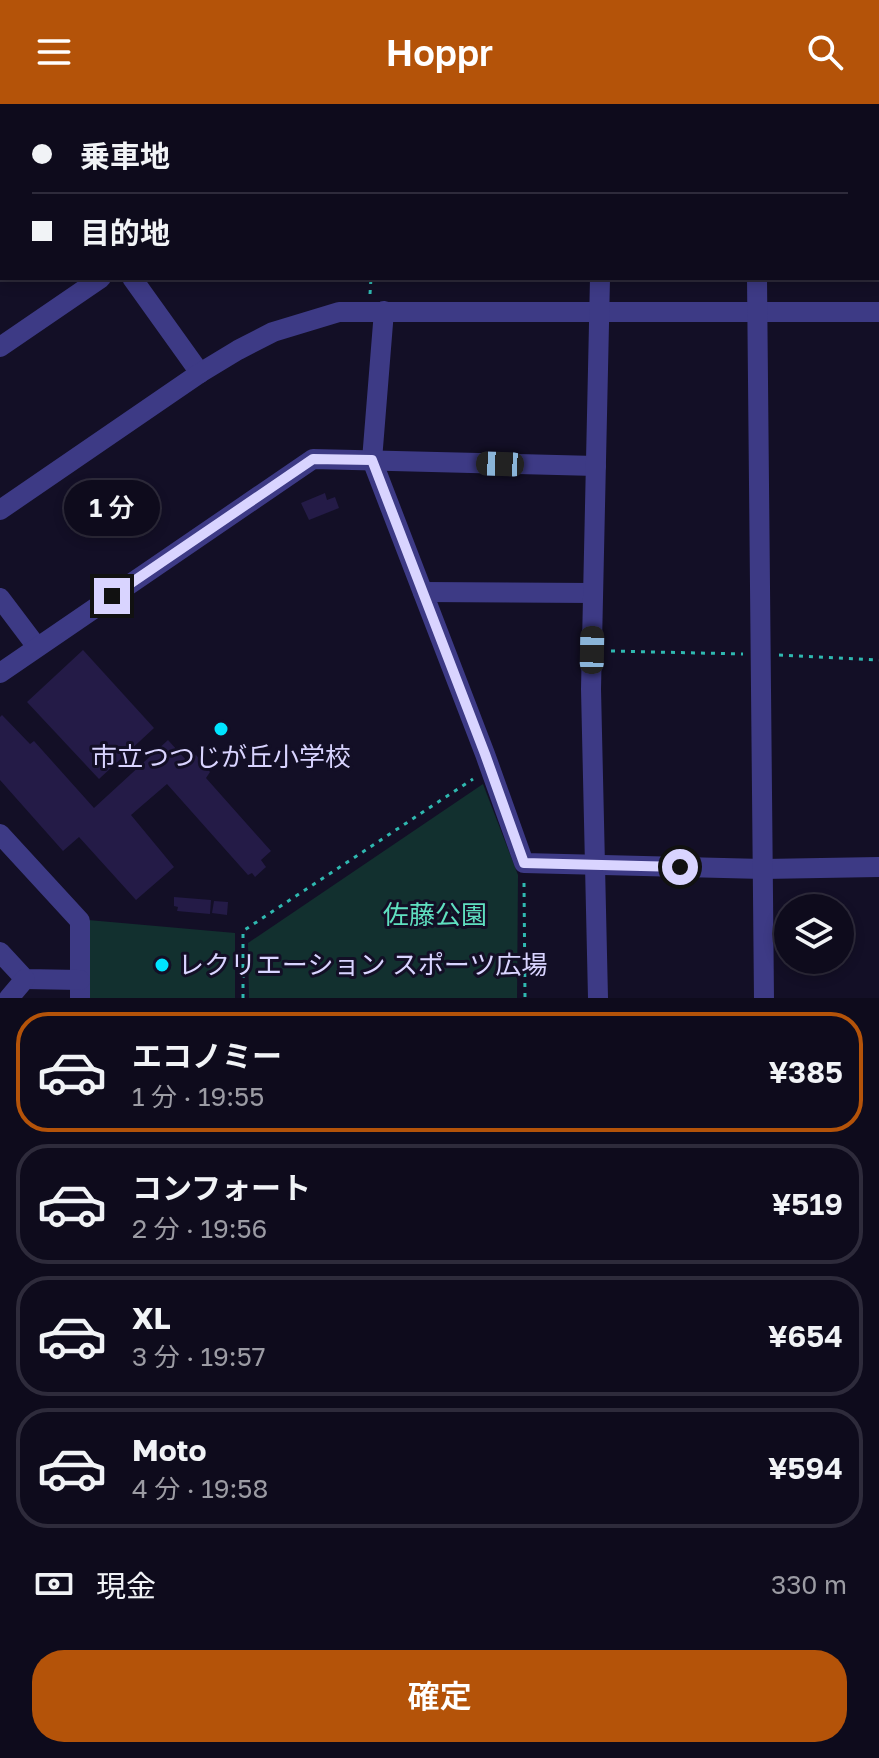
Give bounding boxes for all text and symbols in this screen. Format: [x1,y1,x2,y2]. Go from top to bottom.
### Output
icon: menu [32,30,76,74]
icon: search [803,30,847,74]
text: Hoppr [386,31,493,74]
text: 乗車地 [80,138,170,174]
text: 目的地 [80,215,170,251]
car [476,451,524,477]
callout: 1 分 [64,480,160,536]
text: 1 分 [89,492,135,523]
route end [94,578,130,614]
car [580,626,604,674]
marker: 市立つつじが丘小学校 [212,720,230,738]
place label: 市立つつじが丘小学校 [91,741,351,772]
route start [662,849,698,885]
map controls [774,894,854,974]
button: layers [774,894,854,974]
park label: 佐藤公園 [383,899,487,930]
place label: レクリエーション スポーツ広場 [178,949,547,980]
marker: レクリエーション スポーツ広場 [153,956,171,974]
icon: car [36,1036,108,1108]
text: エコノミー [132,1038,282,1074]
text: ¥385 [769,1054,843,1090]
text: 1 分 · 19:55 [132,1081,264,1112]
icon: car [36,1168,108,1240]
text: コンフォート [132,1170,311,1206]
text: ¥519 [772,1186,843,1222]
text: 2 分 · 19:56 [132,1213,267,1244]
icon: car [36,1300,108,1372]
text: XL [132,1300,171,1336]
text: ¥654 [768,1318,843,1354]
text: 3 分 · 19:57 [132,1341,266,1372]
icon: car [36,1432,108,1504]
text: Moto [132,1432,207,1468]
text: ¥594 [768,1450,843,1486]
text: 4 分 · 19:58 [132,1473,268,1504]
icon: cash [32,1562,76,1606]
text: 現金 [96,1568,156,1604]
text: 330 m [771,1569,847,1600]
button: 確定 [32,1650,847,1742]

